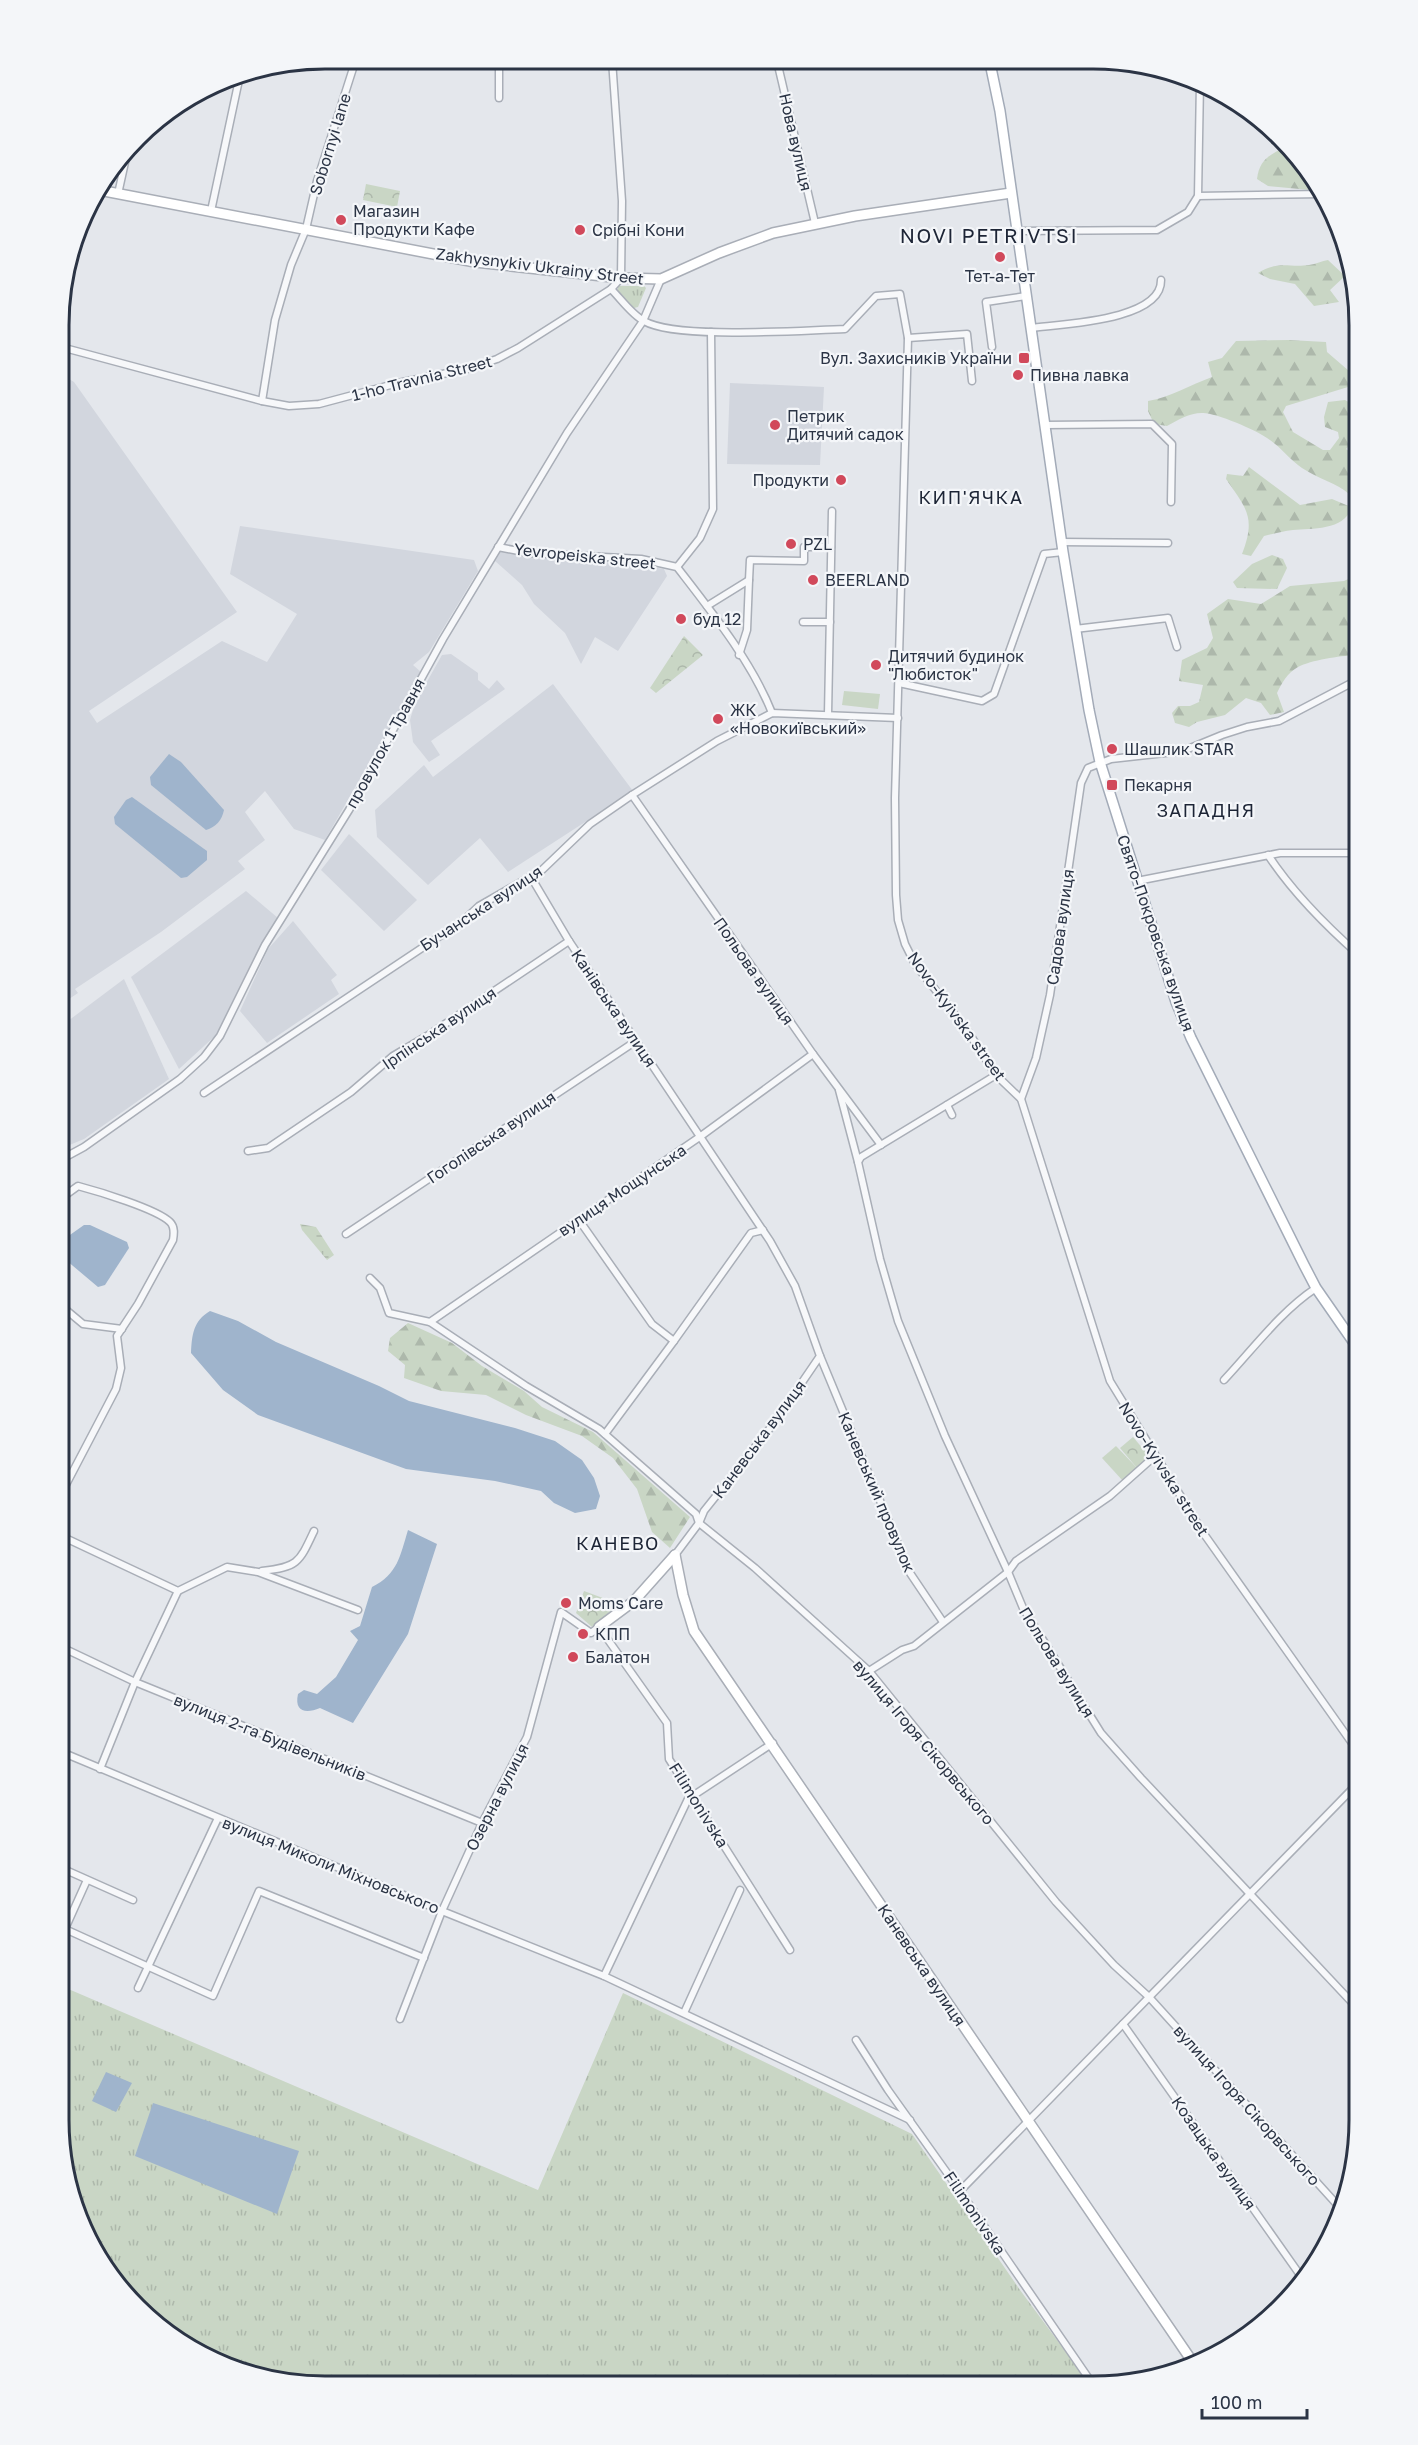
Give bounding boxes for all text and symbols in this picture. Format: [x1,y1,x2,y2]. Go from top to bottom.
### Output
street label: Sobornyi lane [305,91,355,197]
street label: Нова вулиця [775,91,817,193]
place label: Магазин Продукти Кафе [353,201,475,239]
marker: Магазин Продукти Кафе [334,213,348,227]
place label: Срібні Кони [592,220,685,240]
marker: Срібні Кони [573,223,587,237]
district label: NOVI PETRIVTSI [900,223,1078,247]
street label: Zakhysnykiv Ukrainy Street [435,243,645,289]
marker: Тет-а-Тет [993,250,1007,264]
place label: Тет-а-Тет [965,266,1035,286]
place label: Вул. Захисників України [820,348,1012,368]
street label: 1-ho Travnia Street [350,351,494,405]
marker: Вул. Захисників України [1017,351,1031,365]
place label: Пивна лавка [1030,365,1129,385]
marker: Пивна лавка [1011,368,1025,382]
place label: Петрик Дитячий садок [787,406,904,444]
marker: Петрик Дитячий садок [768,418,782,432]
place label: Продукти [752,470,829,490]
marker: Продукти [834,473,848,487]
district label: КИП'ЯЧКА [918,486,1024,508]
place label: PZL [803,534,832,554]
marker: PZL [784,537,798,551]
street label: Yevropeiska street [513,539,657,573]
place label: BEERLAND [825,570,910,590]
marker: BEERLAND [806,573,820,587]
place label: буд 12 [693,609,741,629]
marker: буд 12 [674,612,688,626]
place label: Дитячий будинок "Любисток" [888,646,1024,684]
marker: Дитячий будинок "Любисток" [869,658,883,672]
street label: провулок 1 Травня [341,674,429,812]
place label: ЖК «Новокиївський» [730,700,866,738]
marker: ЖК «Новокиївський» [711,712,725,726]
place label: Шашлик STAR [1124,739,1234,759]
marker: Шашлик STAR [1105,742,1119,756]
place label: Пекарня [1124,775,1192,795]
marker: Пекарня [1105,778,1119,792]
district label: ЗАПАДНЯ [1157,799,1255,821]
street label: Свято-Покровська вулиця [1113,832,1199,1034]
street label: Бучанська вулиця [416,861,546,955]
street label: Садова вулиця [1042,868,1078,986]
street label: Польова вулиця [709,913,799,1029]
street label: Канівська вулиця [567,945,661,1071]
street label: Novo-Kyivska street [903,948,1011,1084]
street label: Ірпінська вулиця [378,982,500,1074]
street label: Гоголівська вулиця [423,1086,559,1188]
street label: вулиця Мощунська [554,1140,690,1240]
street label: Каневська вулиця [708,1376,810,1502]
street label: Novo-Kyivska street [1115,1398,1213,1540]
street label: Каневський провулок [834,1409,920,1575]
district label: КАНЕВО [576,1532,660,1554]
place label: Moms Care [578,1593,663,1613]
marker: Moms Care [559,1596,573,1610]
street label: Польова вулиця [1015,1603,1099,1721]
place label: КПП [595,1624,630,1644]
marker: КПП [576,1627,590,1641]
place label: Балатон [585,1647,650,1667]
marker: Балатон [566,1650,580,1664]
street label: вулиця Ігоря Сікорвського [849,1655,999,1829]
street label: вулиця 2-га Будівельників [171,1689,369,1785]
street label: Озерна вулиця [461,1740,533,1854]
street label: Filimonivska [665,1759,733,1851]
street label: вулиця Миколи Міхновського [220,1812,442,1918]
street label: Каневська вулиця [874,1900,970,2030]
street label: вулиця Ігоря Сікорвського [1170,2020,1324,2190]
street label: Козацька вулиця [1167,2092,1261,2214]
street label: Filimonivska [940,2167,1010,2259]
scale bar [1202,2382,1307,2420]
text: 100 m [1211,2391,1262,2413]

